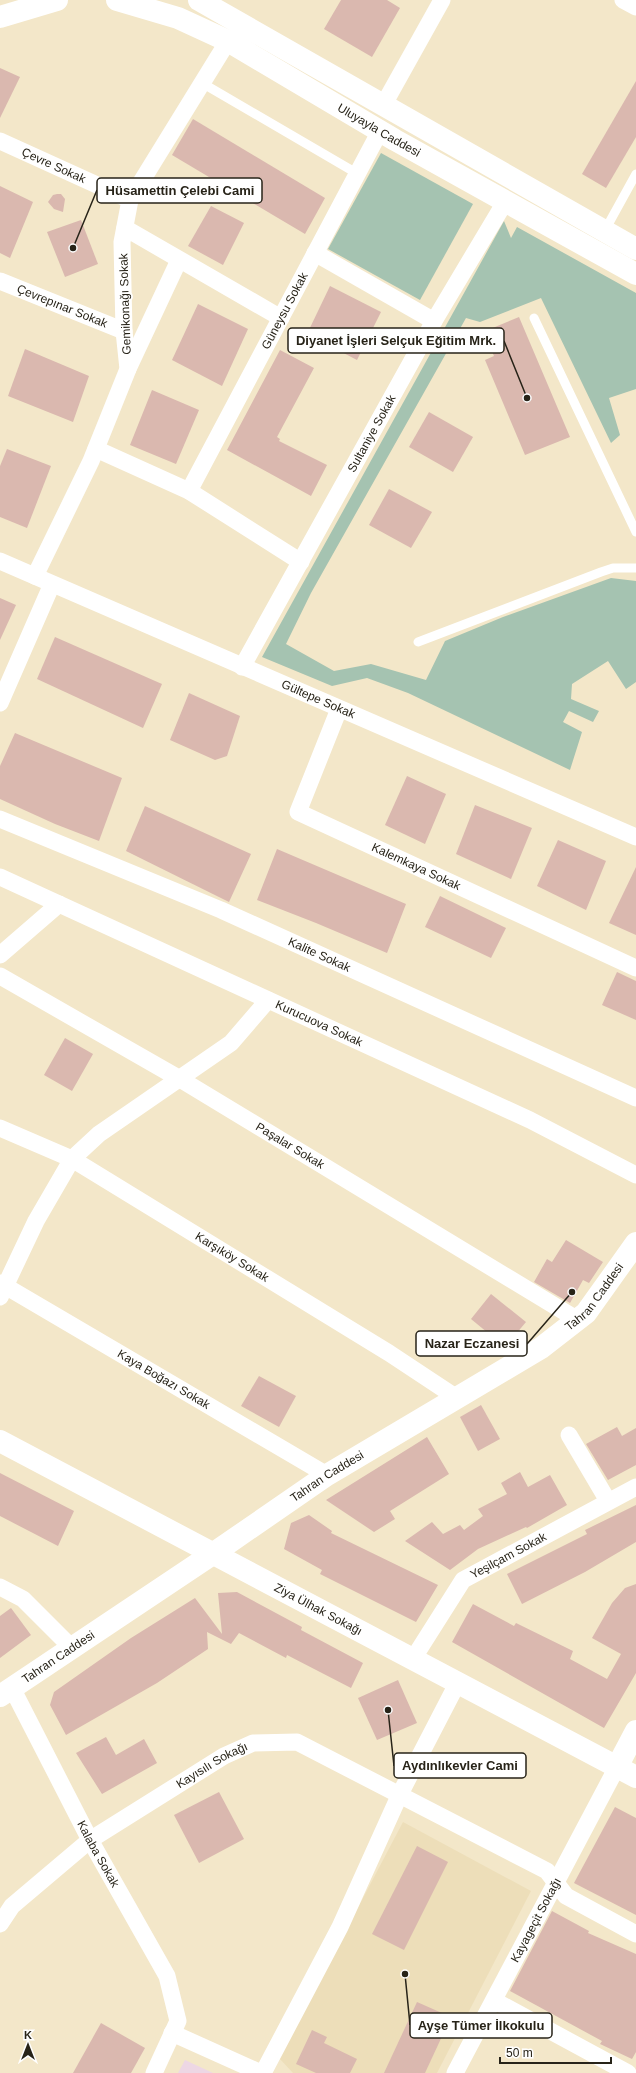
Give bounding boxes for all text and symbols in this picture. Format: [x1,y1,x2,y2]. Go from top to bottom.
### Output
street label: Uluyayla Caddesi [335,101,423,160]
street label: Çevre Sokak [20,145,89,186]
callout: Hüsamettin Çelebi Cami [97,178,262,203]
text: Hüsamettin Çelebi Cami [106,183,254,198]
street label: Gemikonağı Sokak [116,252,134,355]
street label: Güneysu Sokak [259,269,311,352]
street label: Çevrepınar Sokak [15,282,110,331]
callout: Diyanet İşleri Selçuk Eğitim Mrk. [288,328,504,353]
text: Diyanet İşleri Selçuk Eğitim Mrk. [296,333,496,348]
street label: Sultaniye Sokak [345,392,399,475]
street label: Gültepe Sokak [279,677,358,722]
street label: Kalemkaya Sokak [370,840,464,893]
street label: Kalite Sokak [286,934,354,975]
street label: Kurucuova Sokak [273,997,366,1050]
street label: Paşalar Sokak [253,1120,328,1172]
street label: Karşıköy Sokak [193,1229,272,1285]
street label: Tahran Caddesi [562,1260,626,1334]
callout: Nazar Eczanesi [416,1331,527,1356]
text: Nazar Eczanesi [425,1336,519,1351]
street label: Kaya Boğazı Sokak [115,1347,213,1412]
street label: Tahran Caddesi [288,1448,366,1505]
street label: Yeşilçam Sokak [468,1529,550,1582]
street label: Ziya Ülhak Sokağı [272,1580,365,1638]
street label: Tahran Caddesi [19,1628,97,1686]
street label: Kayısılı Sokağı [174,1739,250,1791]
callout: Aydınlıkevler Cami [394,1753,526,1778]
text: Aydınlıkevler Cami [402,1758,518,1773]
street label: Kalaba Sokak [74,1818,123,1891]
street label: Kayageçit Sokağı [508,1875,564,1965]
callout: Ayşe Tümer İlkokulu [410,2013,552,2038]
text: Ayşe Tümer İlkokulu [418,2018,544,2033]
north arrow [8,2025,48,2065]
text: K [24,2029,32,2041]
scale bar [500,2039,611,2065]
text: 50 m [506,2046,533,2060]

